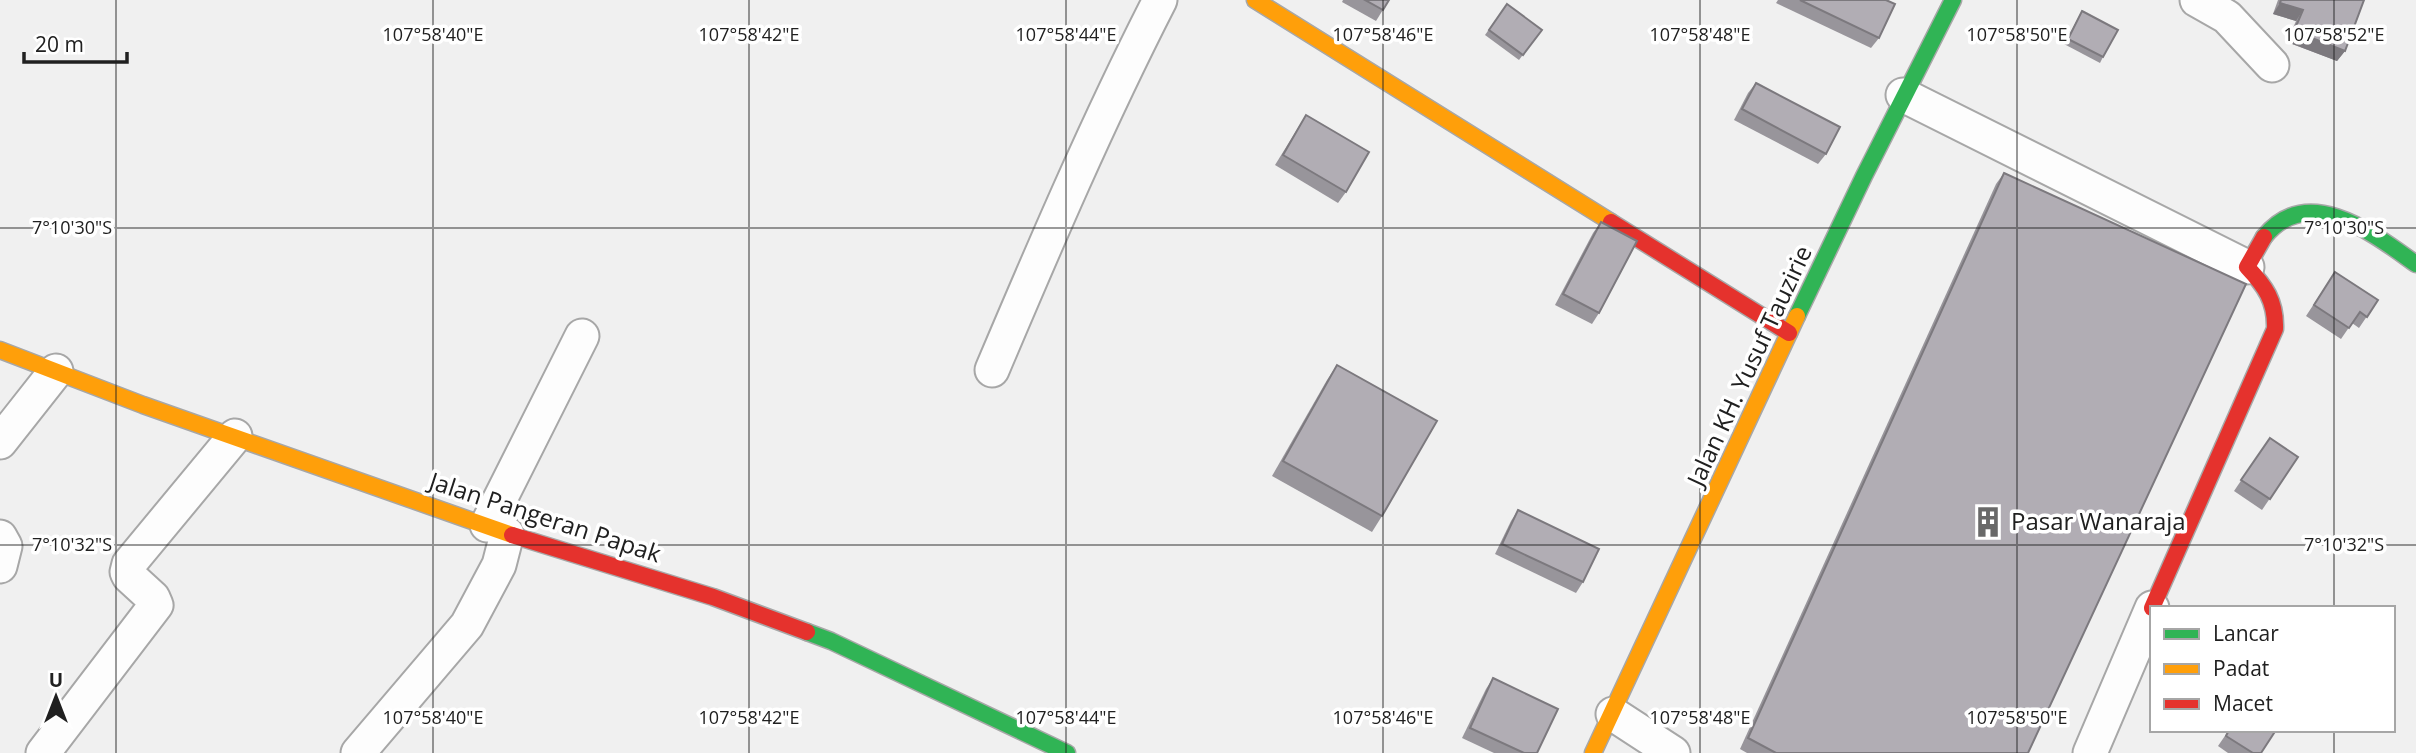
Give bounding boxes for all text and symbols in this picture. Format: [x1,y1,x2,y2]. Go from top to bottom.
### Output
scale bar [24,21,128,65]
text: 107°58'40"E [383,22,483,46]
text: 107°58'42"E [699,22,799,46]
text: 107°58'44"E [1016,22,1116,46]
text: 107°58'46"E [1333,22,1433,46]
text: 107°58'48"E [1650,22,1750,46]
text: 107°58'50"E [1967,22,2067,46]
text: 107°58'52"E [2284,22,2384,46]
text: 20 m [35,30,84,58]
text: 7°10'30"S [32,215,112,239]
text: 7°10'30"S [2304,215,2384,239]
street label: Jalan KH. Yusuf Tauzirie [1678,240,1819,493]
street label: Jalan Pangeran Papak [424,463,666,570]
place label: Pasar Wanaraja [2011,504,2186,537]
building icon: Pasar Wanaraja [1971,505,2005,539]
text: 7°10'32"S [32,532,112,556]
text: 7°10'32"S [2304,532,2384,556]
legend [2150,606,2395,732]
text: Lancar [2213,619,2279,647]
text: Padat [2213,654,2269,682]
north arrow [21,662,91,732]
text: U [49,667,63,693]
text: Macet [2213,689,2273,717]
text: 107°58'40"E [383,705,483,729]
text: 107°58'42"E [699,705,799,729]
text: 107°58'44"E [1016,705,1116,729]
text: 107°58'46"E [1333,705,1433,729]
text: 107°58'48"E [1650,705,1750,729]
text: 107°58'50"E [1967,705,2067,729]

